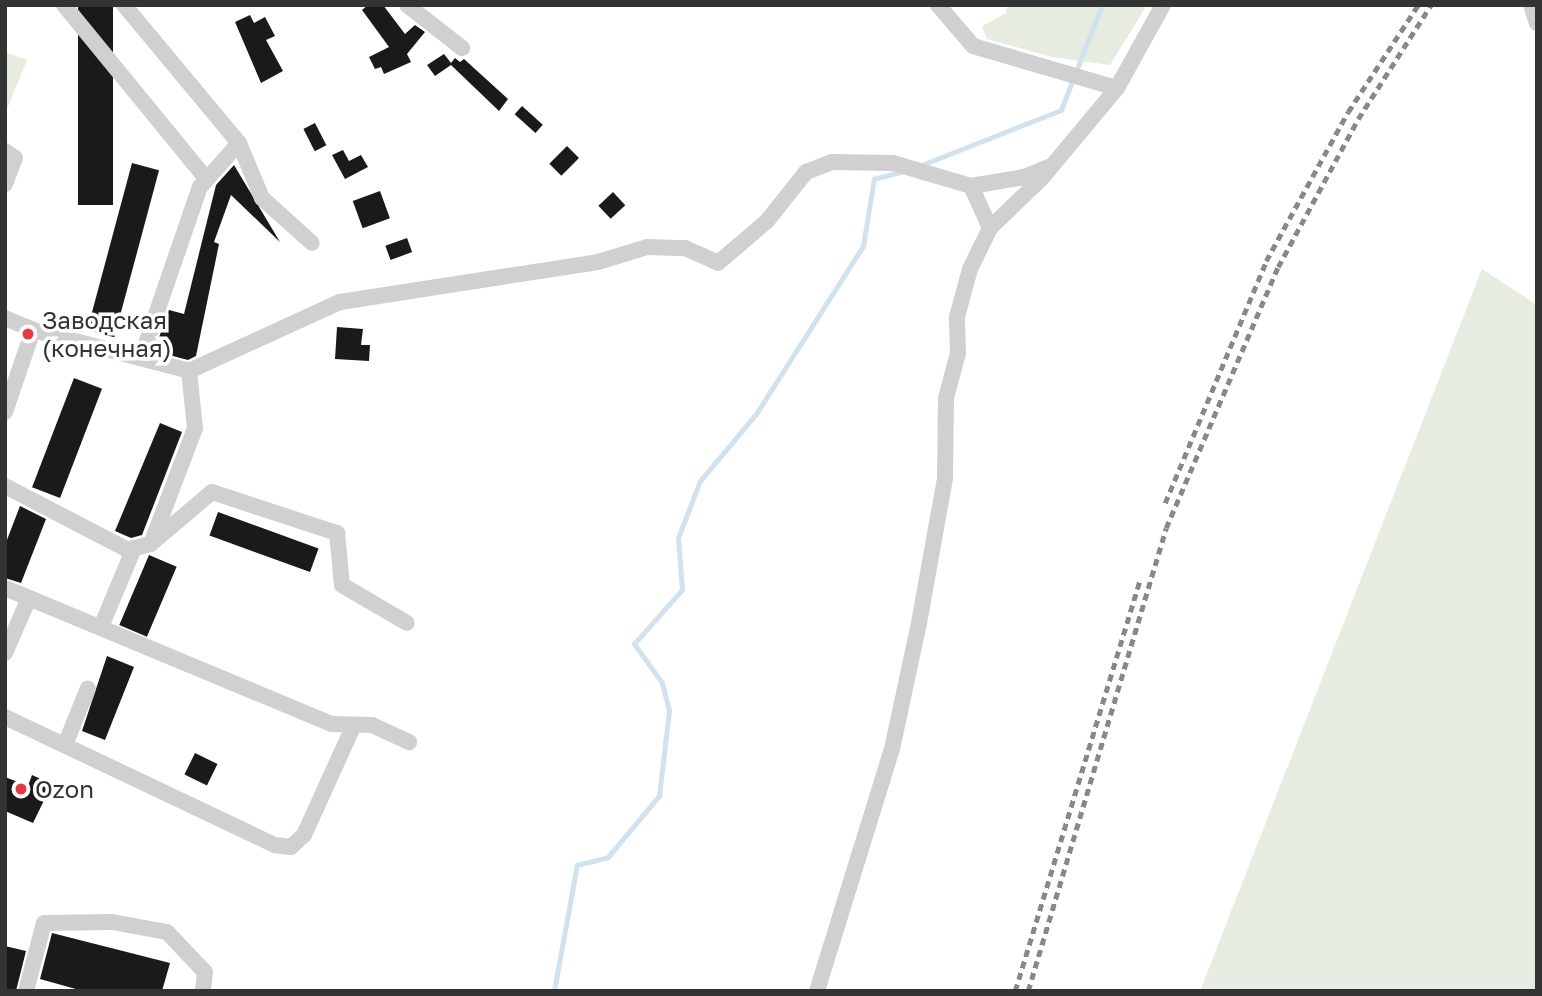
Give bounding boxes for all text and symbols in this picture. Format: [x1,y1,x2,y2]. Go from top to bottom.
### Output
place label: Заводская (конечная) [42,306,172,362]
marker: Заводская (конечная) [20,326,36,342]
place label: Ozon [35,775,94,803]
marker: Ozon [13,781,29,797]

